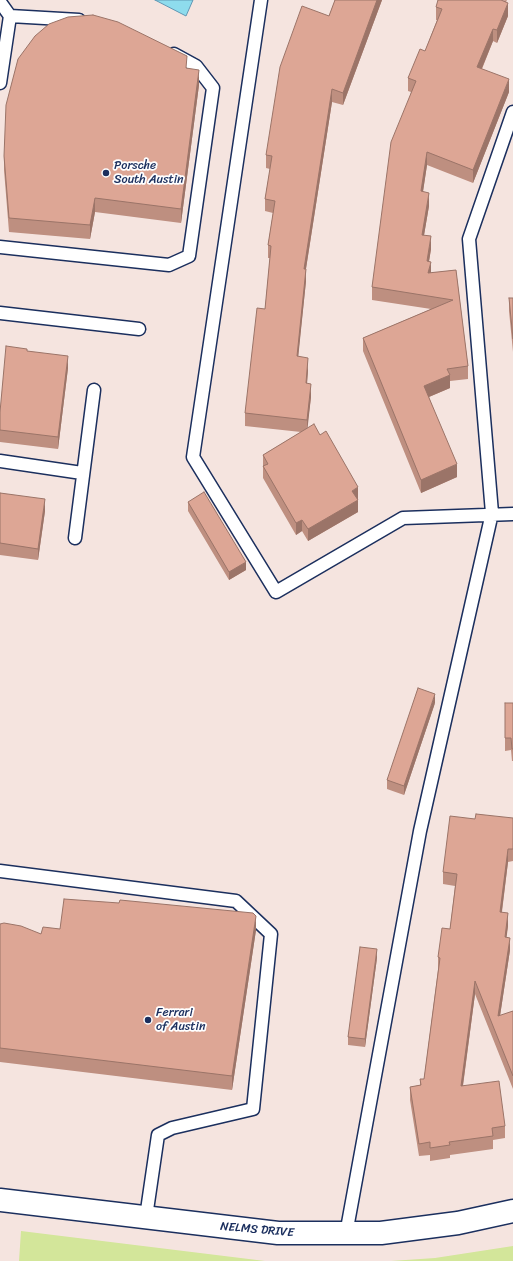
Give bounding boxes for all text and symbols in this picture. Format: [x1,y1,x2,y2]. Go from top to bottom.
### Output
place label: Porsche South Austin [114,159,184,187]
marker: Porsche South Austin [101,168,111,178]
place label: Ferrari of Austin [156,1006,205,1034]
marker: Ferrari of Austin [143,1015,153,1025]
street label: NELMS DRIVE [220,1220,294,1240]

